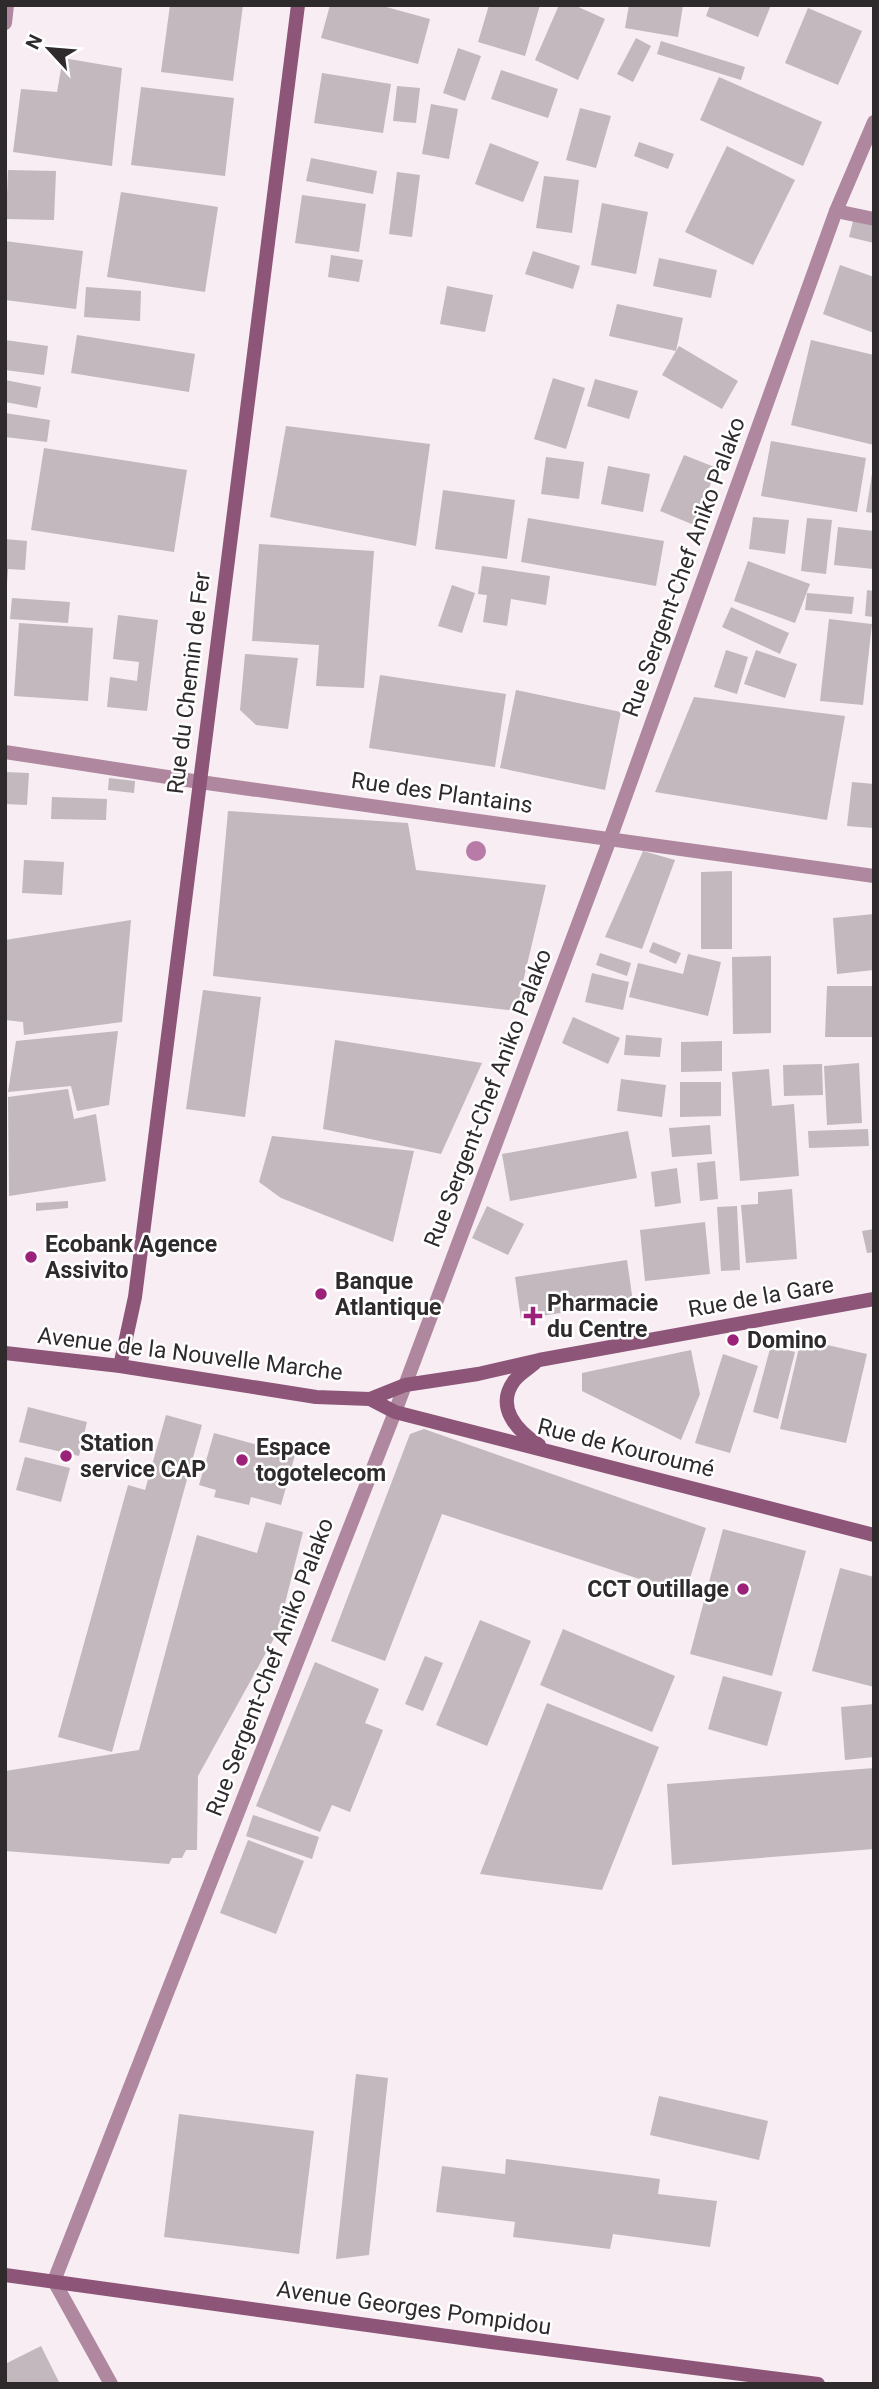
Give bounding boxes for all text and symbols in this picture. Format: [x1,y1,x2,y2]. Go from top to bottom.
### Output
north arrow [14,14,84,84]
text: N [21,31,47,53]
street label: Rue Sergent-Chef Aniko Palako [617,413,751,721]
street label: Rue du Chemin de Fer [162,570,216,796]
street label: Rue des Plantains [350,767,534,819]
street label: Rue Sergent-Chef Aniko Palako [419,945,557,1251]
place label: Ecobank Agence Assivito [45,1231,217,1284]
marker: Ecobank Agence Assivito [23,1249,39,1265]
place label: Banque Atlantique [335,1268,441,1321]
street label: Rue de la Gare [686,1271,836,1323]
marker: Banque Atlantique [313,1286,329,1302]
place label: Pharmacie du Centre [547,1290,658,1343]
marker: Pharmacie du Centre [525,1308,541,1324]
street label: Avenue de la Nouvelle Marche [36,1322,344,1386]
place label: Domino [747,1327,827,1354]
marker: Domino [725,1332,741,1348]
street label: Rue de Kouroumé [535,1413,717,1483]
place label: Station service CAP [80,1430,206,1483]
place label: Espace togotelecom [256,1434,386,1487]
marker: Station service CAP [58,1448,74,1464]
marker: Espace togotelecom [234,1452,250,1468]
street label: Rue Sergent-Chef Aniko Palako [201,1514,339,1820]
place label: CCT Outillage [587,1576,729,1603]
marker: CCT Outillage [735,1581,751,1597]
street label: Avenue Georges Pompidou [275,2275,553,2341]

